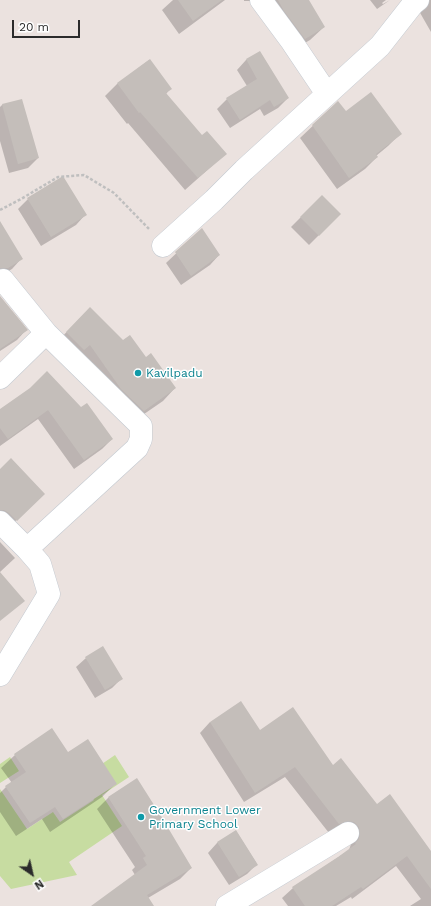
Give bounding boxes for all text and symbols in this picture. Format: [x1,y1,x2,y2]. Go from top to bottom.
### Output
scale bar [14,12,82,38]
text: 20 m [19,20,49,34]
place label: Kavilpadu [146,366,203,380]
marker: Kavilpadu [133,368,143,378]
place label: Government Lower Primary School [149,803,261,831]
marker: Government Lower Primary School [136,812,146,822]
north arrow [12,854,52,894]
text: N [32,877,46,892]

